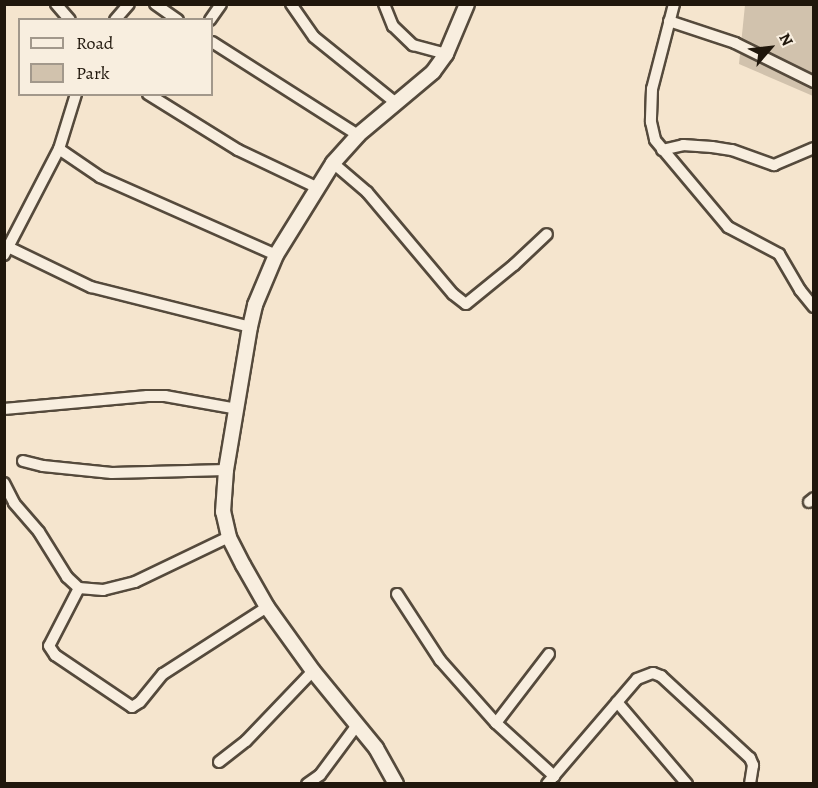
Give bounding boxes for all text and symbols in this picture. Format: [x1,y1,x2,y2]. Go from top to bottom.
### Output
legend [18,18,213,96]
north arrow [740,18,800,78]
text: N [773,29,798,50]
text: Road [76,31,113,55]
text: Park [76,61,110,85]

